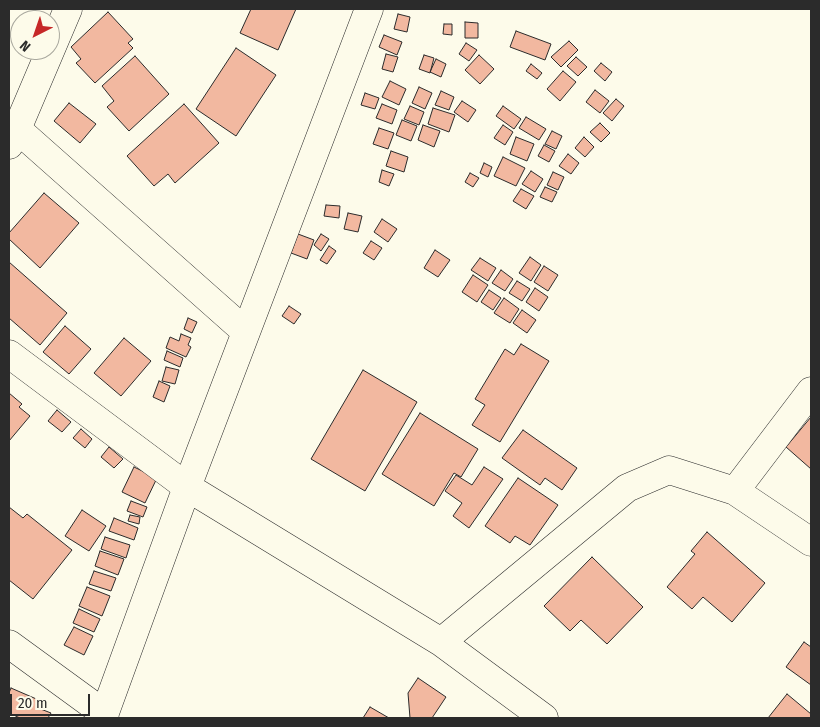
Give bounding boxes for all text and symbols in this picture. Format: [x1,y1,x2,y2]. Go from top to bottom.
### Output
north arrow [10,10,60,60]
text: N [17,37,34,55]
scale bar [12,684,92,716]
text: 20 m [18,694,48,712]

